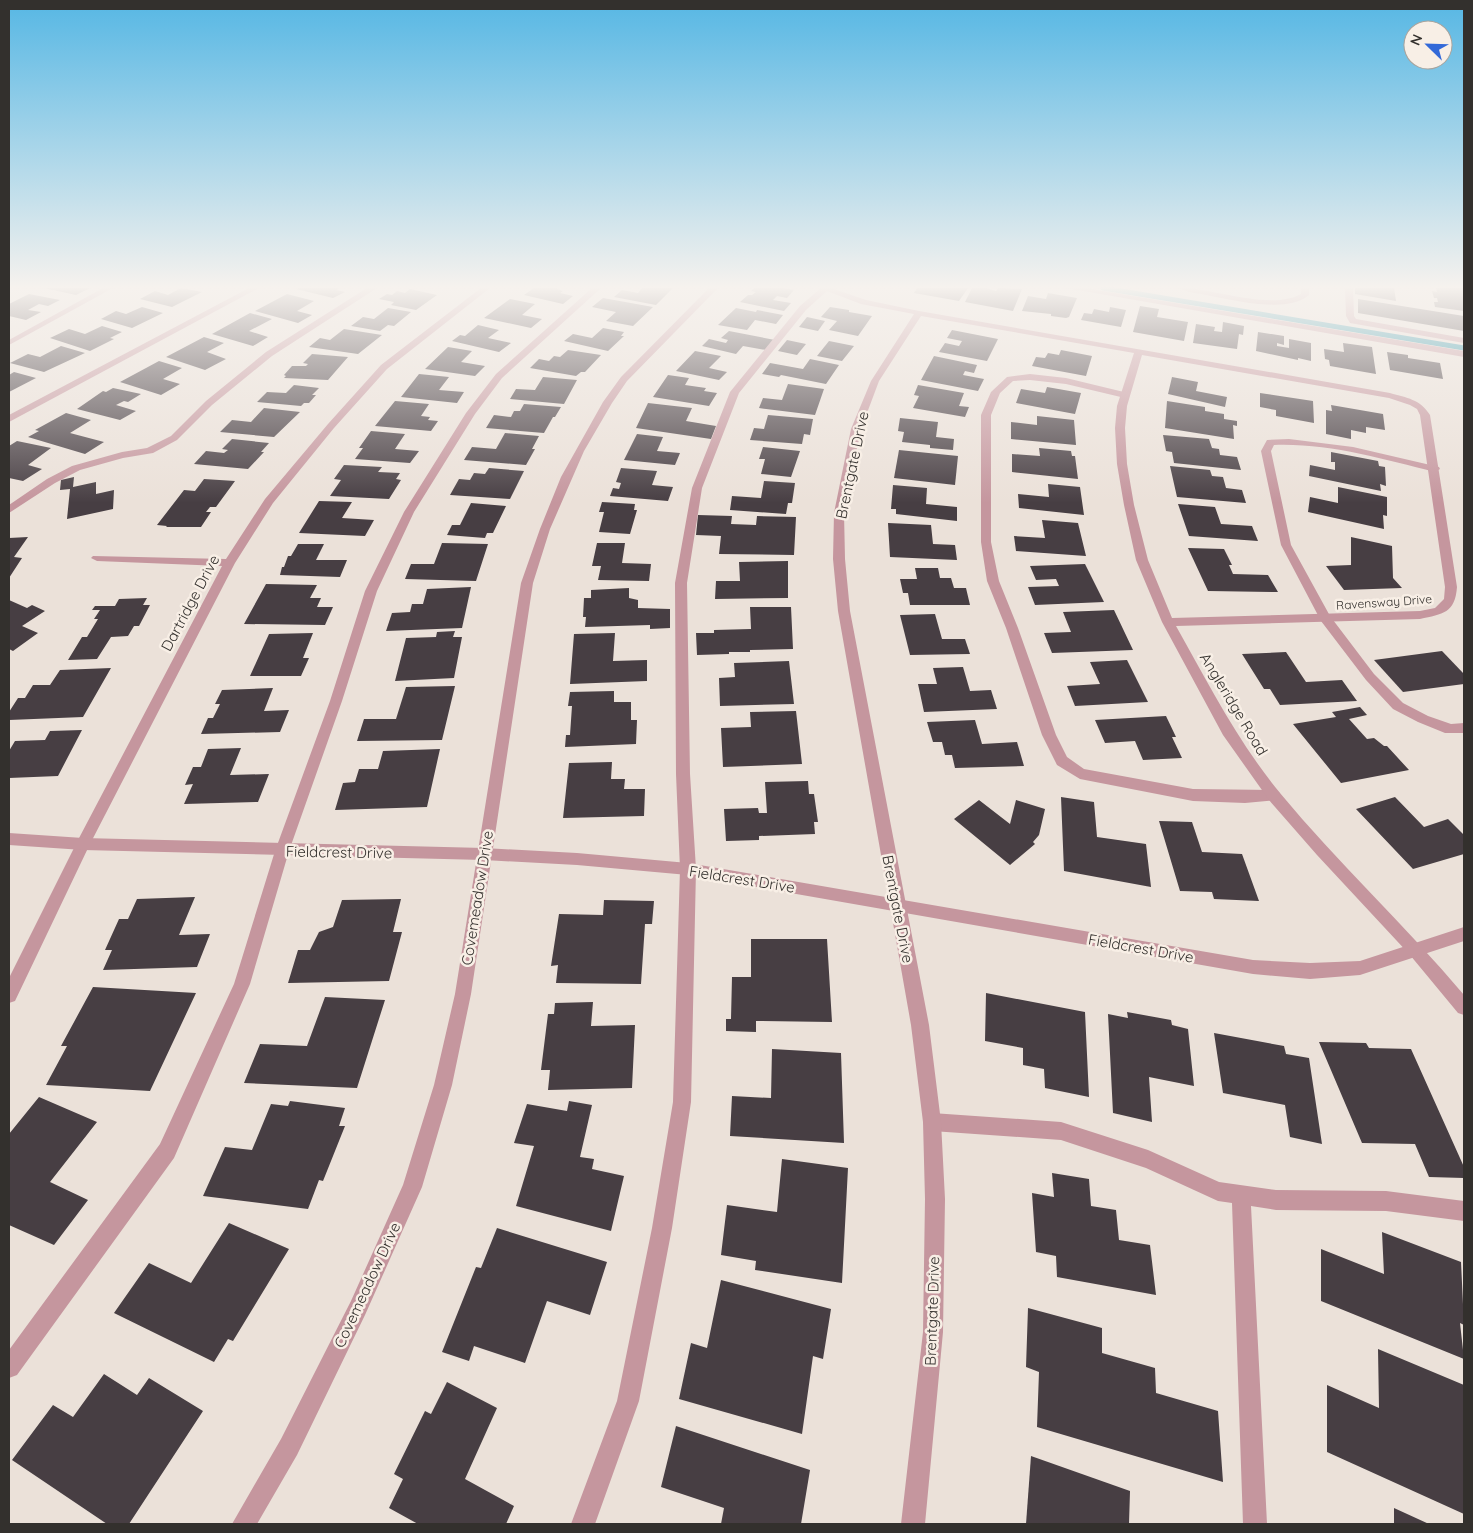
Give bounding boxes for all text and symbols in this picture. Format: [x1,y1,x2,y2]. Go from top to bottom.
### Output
north arrow [1403,20,1453,70]
text: N [1406,32,1426,48]
street label: Brentgate Drive [831,410,873,520]
street label: Dartridge Drive [157,552,223,654]
street label: Ravensway Drive [1336,591,1433,613]
street label: Angleridge Road [1196,649,1272,759]
street label: Covemeadow Drive [457,829,497,967]
street label: Fieldcrest Drive [286,842,392,862]
street label: Brentgate Drive [878,853,918,965]
street label: Fieldcrest Drive [688,861,796,897]
street label: Fieldcrest Drive [1087,929,1195,967]
street label: Covemeadow Drive [330,1219,404,1351]
street label: Brentgate Drive [921,1256,943,1366]

